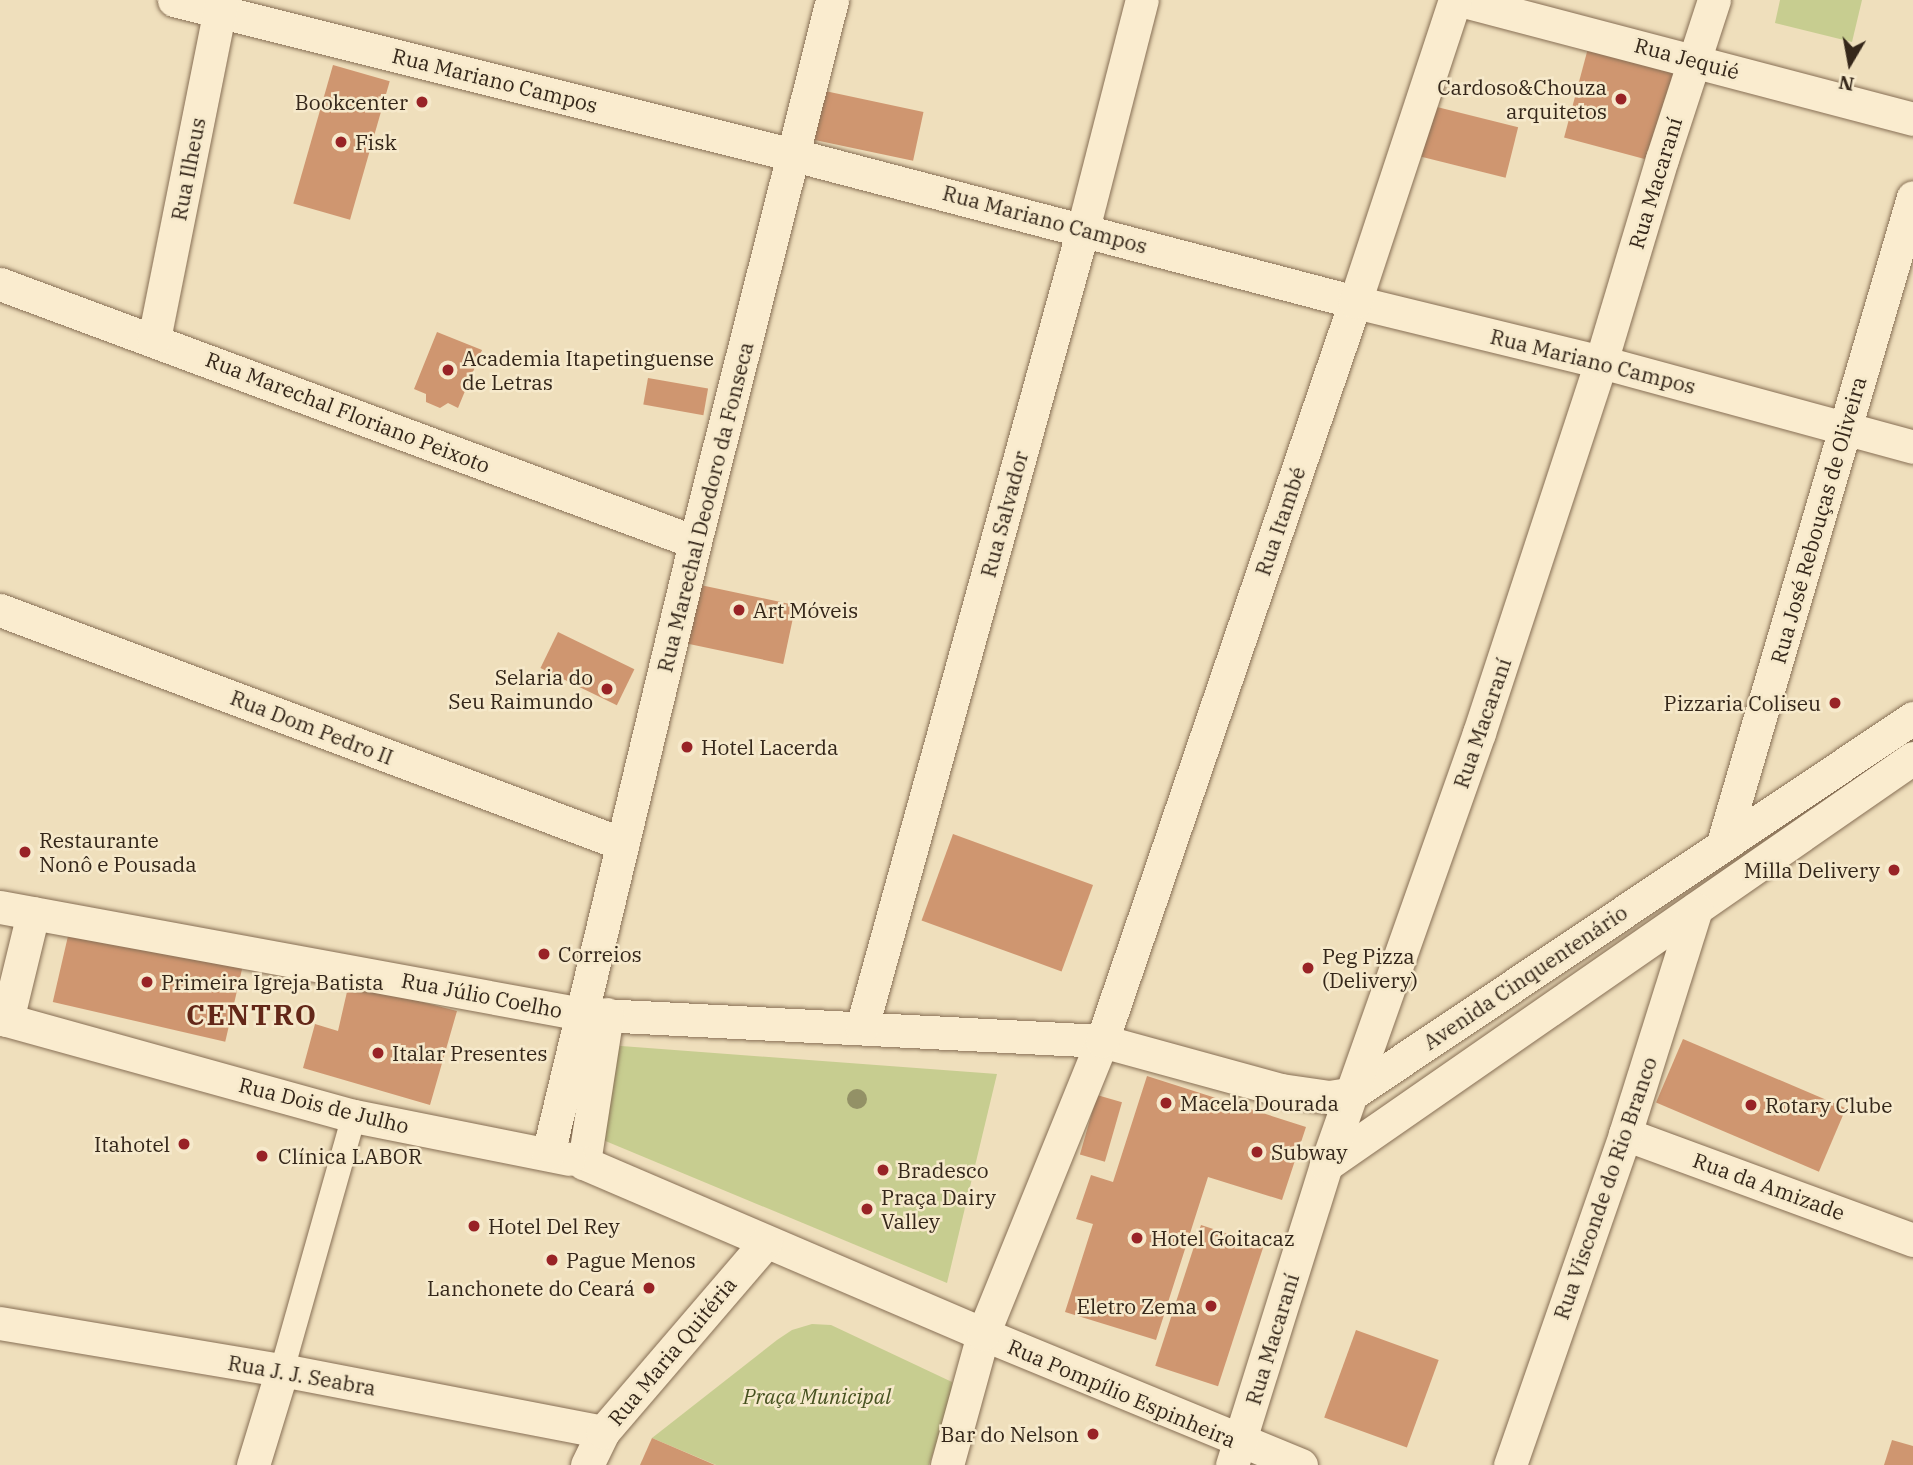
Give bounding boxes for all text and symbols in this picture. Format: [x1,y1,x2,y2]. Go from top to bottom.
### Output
north arrow [1815,28,1885,98]
street label: Rua Jequié [1632,32,1742,84]
street label: Rua Mariano Campos [390,42,600,118]
text: N [1837,71,1856,97]
place label: Cardoso&Chouza arquitetos [1437,74,1607,124]
place label: Bookcenter [295,89,408,115]
marker: Cardoso&Chouza arquitetos [1613,91,1629,107]
marker: Bookcenter [414,94,430,110]
street label: Rua Macaraní [1623,114,1687,252]
street label: Rua Ilheus [166,115,210,223]
place label: Fisk [355,129,397,155]
marker: Fisk [333,134,349,150]
street label: Rua Mariano Campos [940,180,1150,258]
street label: Rua Mariano Campos [1488,323,1698,399]
street label: Rua Marechal Deodoro da Fonseca [652,339,758,675]
place label: Academia Itapetinguense de Letras [462,345,714,395]
street label: Rua Marechal Floriano Peixoto [202,346,494,478]
marker: Academia Itapetinguense de Letras [440,362,456,378]
street label: Rua José Rebouças de Oliveira [1765,374,1871,666]
street label: Rua Salvador [975,448,1033,580]
street label: Rua Itambé [1250,463,1310,579]
place label: Art Móveis [753,597,858,623]
marker: Art Móveis [731,602,747,618]
street label: Rua Macaraní [1448,655,1516,791]
place label: Selaria do Seu Raimundo [448,664,593,714]
marker: Selaria do Seu Raimundo [599,681,615,697]
street label: Rua Dom Pedro II [227,684,397,770]
place label: Pizzaria Coliseu [1664,690,1821,716]
marker: Pizzaria Coliseu [1827,695,1843,711]
place label: Hotel Lacerda [701,734,839,760]
marker: Hotel Lacerda [679,739,695,755]
place label: Restaurante Nonô e Pousada [39,827,197,877]
marker: Restaurante Nonô e Pousada [17,844,33,860]
place label: Milla Delivery [1744,857,1880,883]
marker: Milla Delivery [1886,862,1902,878]
street label: Avenida Cinquentenário [1418,899,1632,1055]
place label: Correios [558,941,642,967]
place label: Peg Pizza (Delivery) [1322,943,1418,993]
marker: Correios [536,946,552,962]
marker: Peg Pizza (Delivery) [1300,960,1316,976]
street label: Rua Júlio Coelho [399,967,565,1023]
place label: Primeira Igreja Batista [161,969,384,995]
marker: Primeira Igreja Batista [139,974,155,990]
district label: CENTRO [187,998,317,1032]
place label: Italar Presentes [392,1040,547,1066]
marker: Italar Presentes [370,1045,386,1061]
street label: Rua Visconde do Rio Branco [1548,1053,1662,1323]
street label: Rua Dois de Julho [236,1072,412,1138]
place label: Macela Dourada [1180,1090,1339,1116]
place label: Rotary Clube [1765,1092,1892,1118]
marker: Macela Dourada [1158,1095,1174,1111]
marker: Rotary Clube [1743,1097,1759,1113]
place label: Itahotel [94,1131,170,1157]
marker: Itahotel [176,1136,192,1152]
place label: Subway [1271,1139,1347,1165]
place label: Clínica LABOR [278,1143,422,1169]
marker: Subway [1249,1144,1265,1160]
marker: Clínica LABOR [252,1146,272,1166]
street label: Rua da Amizade [1690,1147,1848,1225]
place label: Bradesco [897,1157,989,1183]
marker: Bradesco [875,1162,891,1178]
place label: Praça Dairy Valley [881,1184,996,1234]
marker: Praça Dairy Valley [859,1201,875,1217]
place label: Hotel Del Rey [488,1213,620,1239]
marker: Hotel Del Rey [466,1218,482,1234]
place label: Hotel Goitacaz [1151,1225,1295,1251]
marker: Hotel Goitacaz [1129,1230,1145,1246]
place label: Pague Menos [566,1247,696,1273]
marker: Pague Menos [544,1252,560,1268]
street label: Rua Macaraní [1240,1270,1304,1408]
street label: Rua Maria Quitéria [603,1272,741,1430]
place label: Lanchonete do Ceará [427,1275,635,1301]
marker: Lanchonete do Ceará [641,1280,657,1296]
place label: Eletro Zema [1077,1293,1197,1319]
marker: Eletro Zema [1203,1298,1219,1314]
street label: Rua Pompílio Espinheira [1004,1333,1240,1453]
street label: Rua J. J. Seabra [226,1350,378,1400]
park label: Praça Municipal [743,1383,891,1409]
place label: Bar do Nelson [941,1421,1079,1447]
marker: Bar do Nelson [1085,1426,1101,1442]

